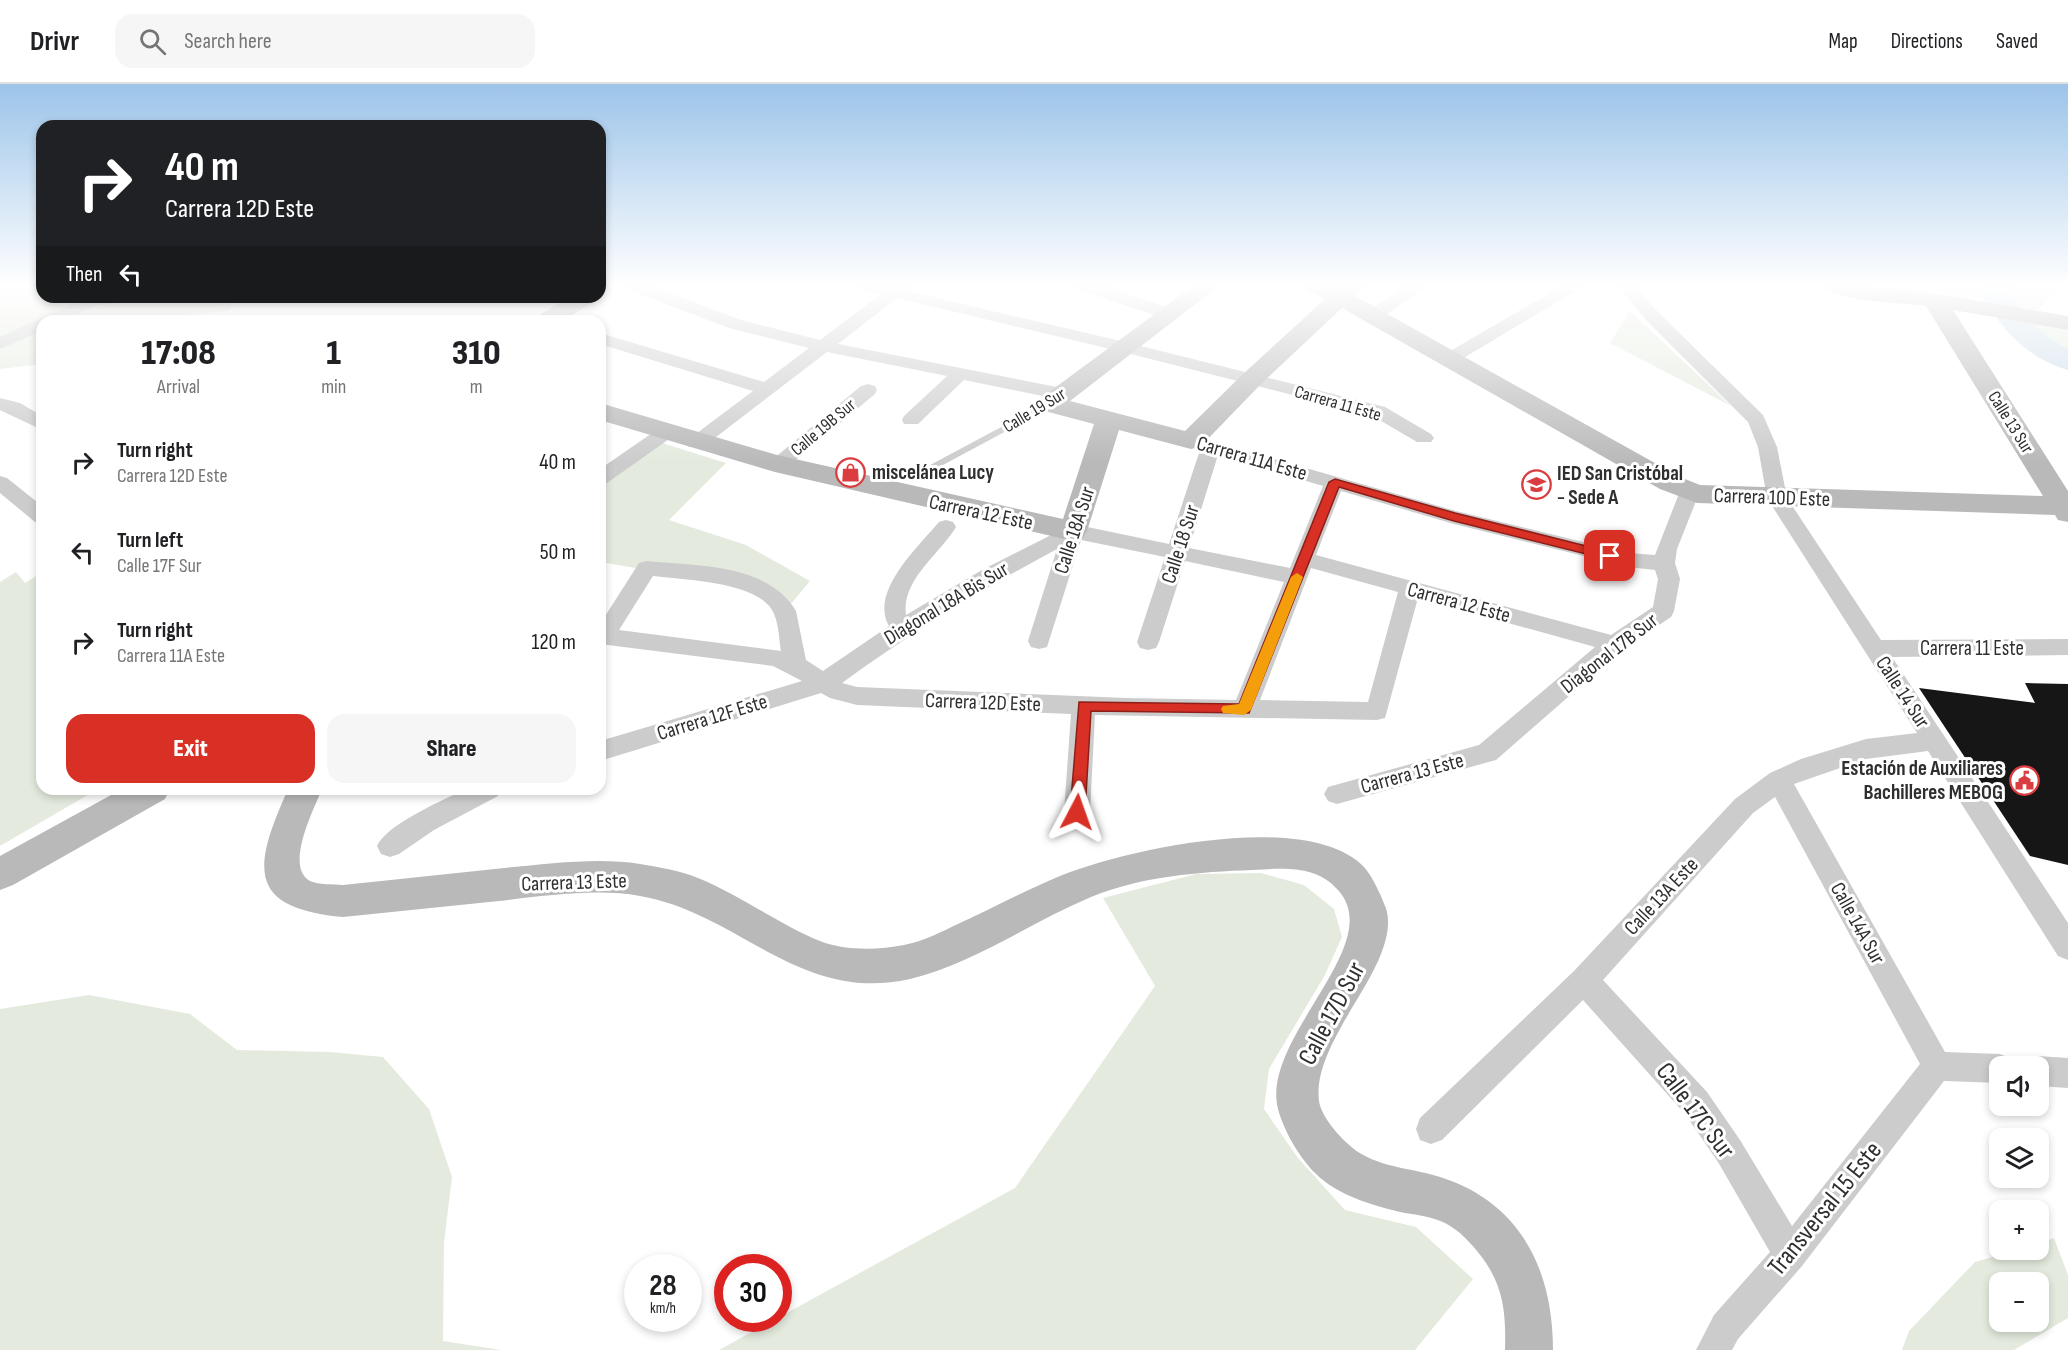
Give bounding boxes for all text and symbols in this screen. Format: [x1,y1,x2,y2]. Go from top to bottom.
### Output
search box [115,14,535,68]
text: Drivr [30,25,79,58]
icon: search [136,25,169,58]
text: Search here [184,28,272,55]
text: Map [1828,29,1858,54]
text: Directions [1891,29,1963,54]
text: Saved [1996,29,2038,54]
text: 40 m [165,142,239,193]
icon: right [66,144,144,222]
text: Carrera 12D Este [165,193,314,225]
icon: left [114,258,147,291]
text: Then [66,261,102,288]
text: 17:08 [141,332,216,375]
text: 1 [326,332,341,375]
text: 310 [452,332,501,375]
text: Arrival [157,375,200,399]
text: min [321,375,346,399]
text: m [470,375,483,399]
street label: Carrera 11 Este [1292,381,1384,426]
street label: Calle 19 Sur [999,383,1070,437]
street label: Calle 13 Sur [1983,387,2038,457]
street label: Calle 19B Sur [787,394,860,460]
street label: Carrera 11A Este [1194,431,1310,486]
text: Turn right [117,437,193,464]
icon: right [66,446,99,479]
text: 40 m [539,449,576,476]
shop icon: miscelánea Lucy [835,456,867,488]
place label: miscelánea Lucy [872,460,994,485]
place label: IED San Cristóbal - Sede A [1557,461,1683,510]
text: Carrera 12D Este [117,464,227,488]
school or university icon: IED San Cristóbal - Sede A [1520,469,1552,501]
street label: Calle 18A Sur [1049,483,1100,577]
street label: Carrera 10D Este [1713,483,1831,512]
street label: Carrera 12 Este [927,489,1035,536]
street label: Calle 18 Sur [1156,502,1205,587]
text: Turn left [117,527,183,554]
pin [1584,530,1635,581]
icon: left [66,536,99,569]
text: 50 m [540,539,576,566]
icon: arrive [1593,539,1626,572]
text: Calle 17F Sur [117,554,202,578]
street label: Diagonal 18A Bis Sur [880,557,1013,650]
street label: Carrera 12 Este [1405,577,1513,628]
street label: Diagonal 17B Sur [1556,608,1663,699]
text: Turn right [117,617,193,644]
icon: right [66,626,99,659]
text: 120 m [532,629,576,656]
street label: Carrera 11 Este [1920,636,2024,661]
text: Carrera 11A Este [117,644,225,668]
street label: Calle 14 Sur [1870,652,1935,733]
street label: Carrera 12D Este [925,688,1041,717]
street label: Carrera 12F Este [654,689,770,746]
button: Exit [66,714,315,783]
button: Share [327,714,576,783]
street label: Carrera 13 Este [1358,748,1466,799]
place label: Estación de Auxiliares Bachilleres MEBOG [1841,756,2003,805]
public building icon: Estación de Auxiliares Bachilleres MEBOG [2008,764,2040,796]
position arrow [1045,780,1109,844]
street label: Calle 13A Este [1619,852,1704,940]
street label: Carrera 13 Este [521,868,627,897]
street label: Calle 14A Sur [1825,878,1890,969]
street label: Calle 17D Sur [1292,956,1373,1071]
map controls [1989,1056,2049,1332]
button: sound [1989,1056,2049,1116]
street label: Calle 17C Sur [1649,1057,1741,1165]
button: layers [1989,1128,2049,1188]
street label: Transversal 15 Este [1762,1136,1889,1282]
button: + [1989,1200,2049,1260]
speed limit sign: 30 [714,1254,792,1332]
text: 28 [649,1268,677,1304]
button: − [1989,1272,2049,1332]
text: km/h [650,1299,676,1318]

